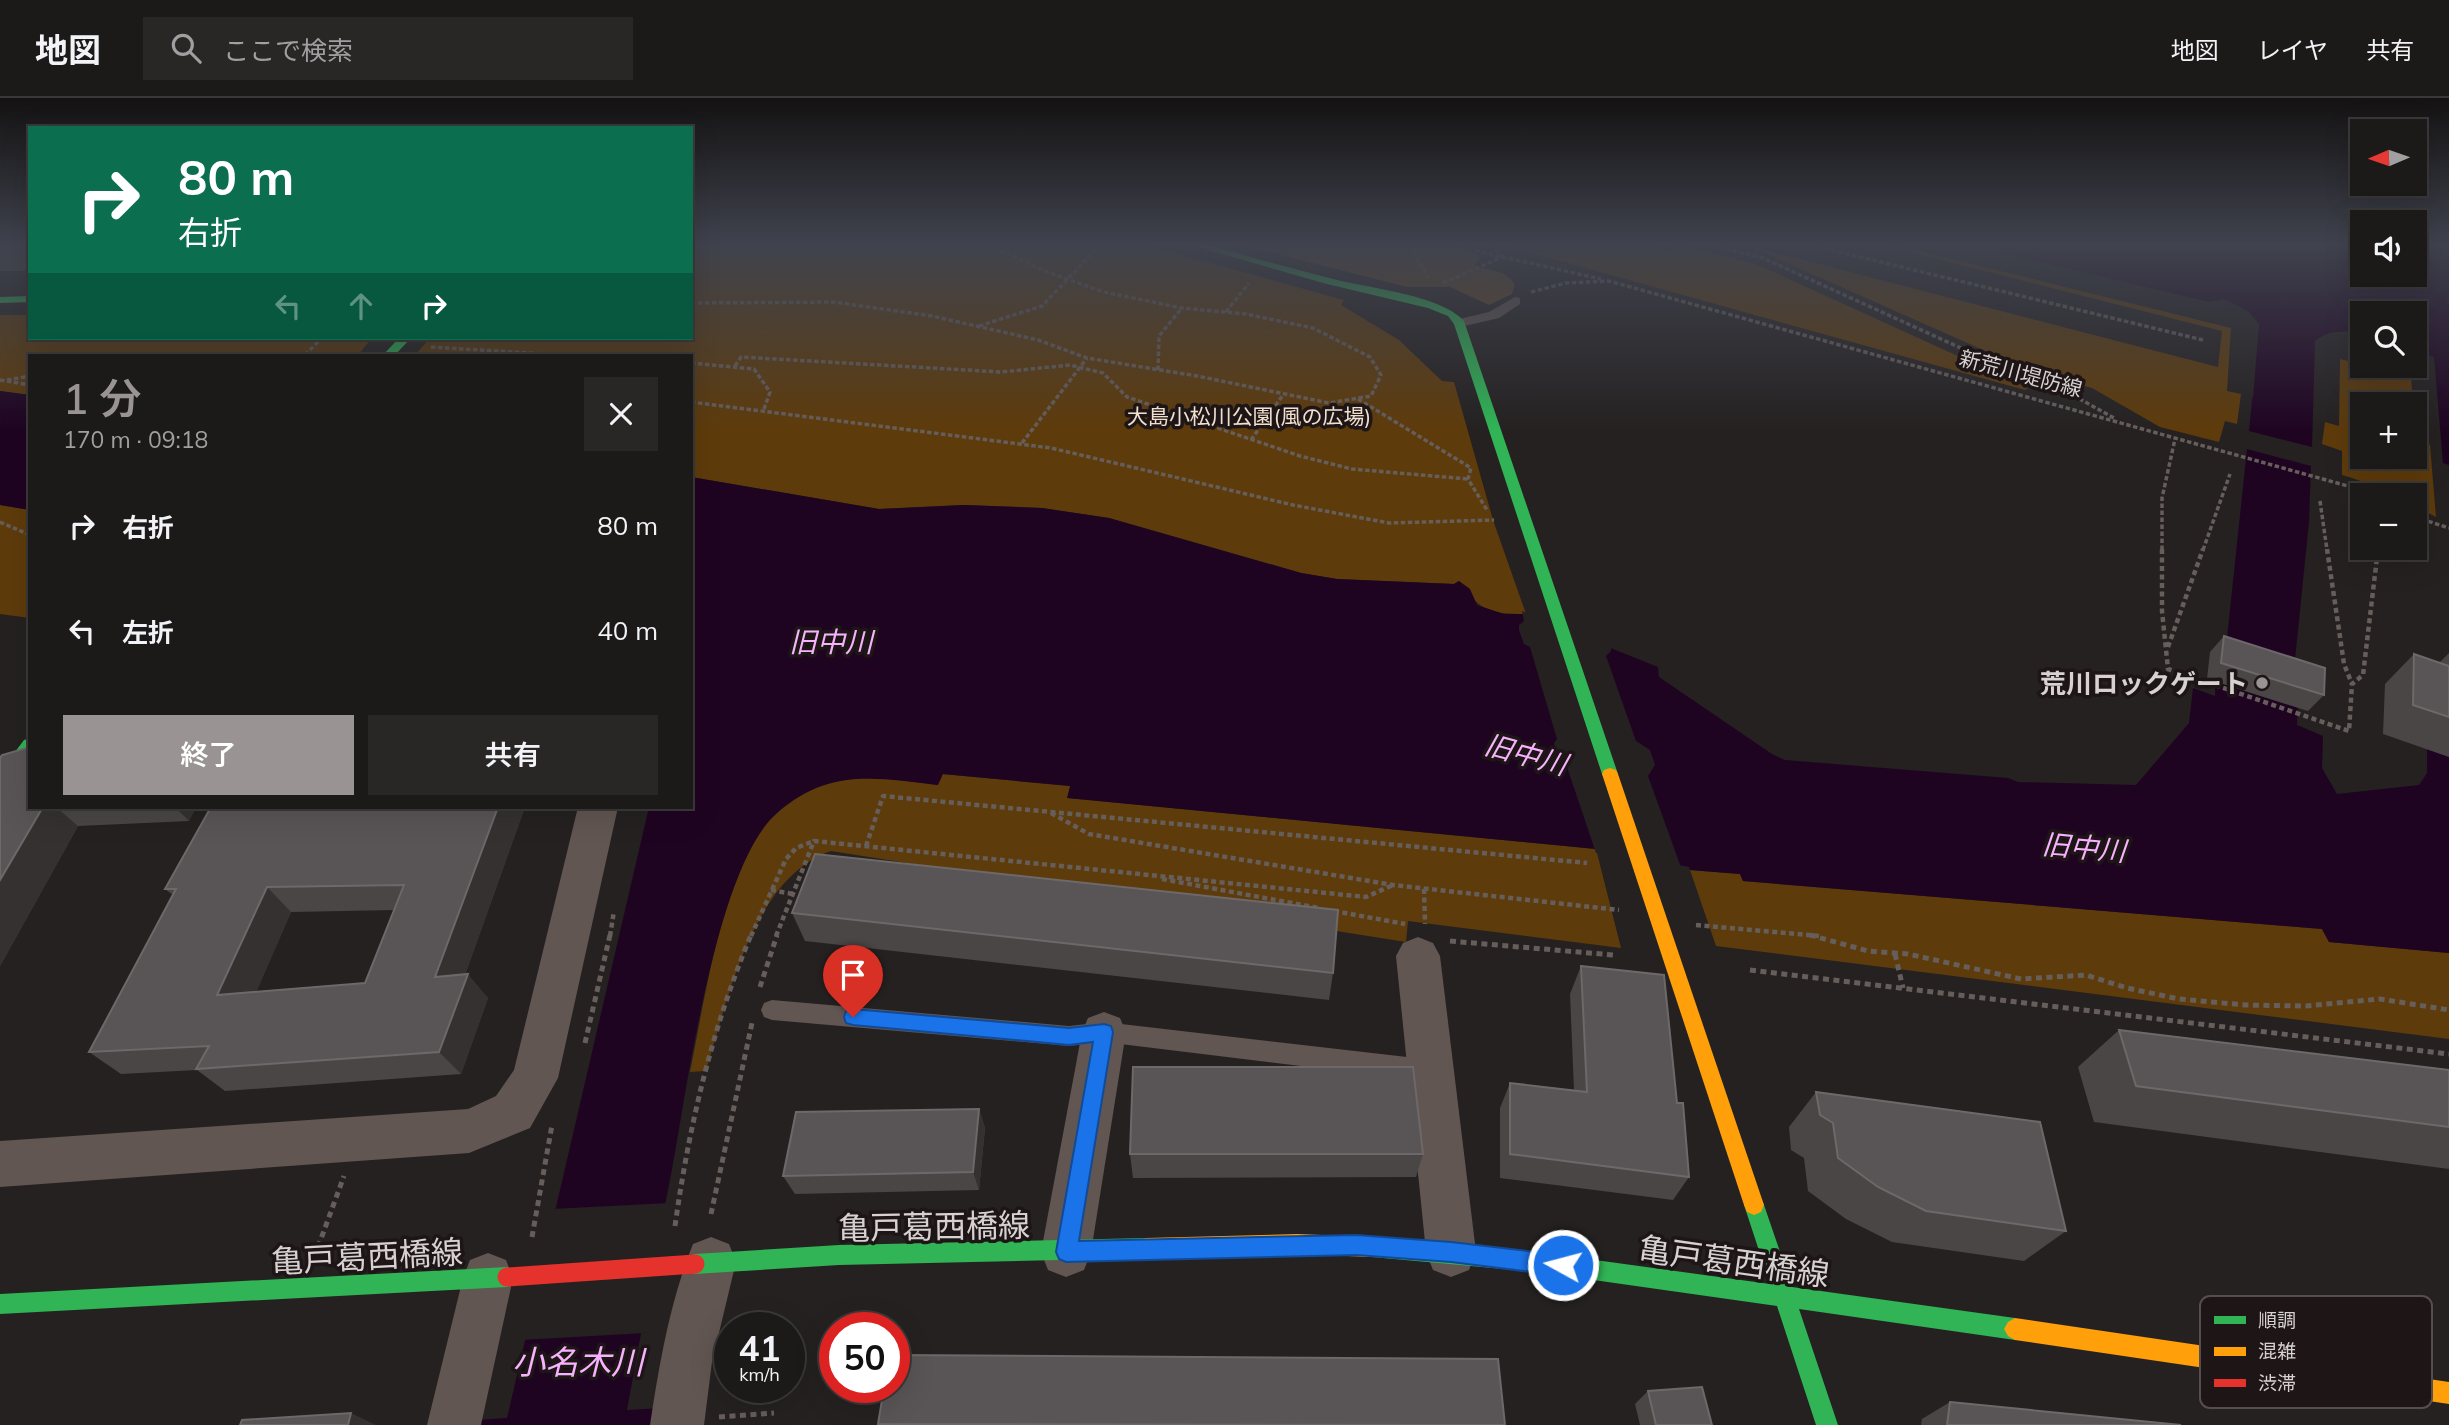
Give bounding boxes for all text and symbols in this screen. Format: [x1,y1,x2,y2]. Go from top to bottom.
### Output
search box [143,17,633,80]
text: 地図 [35,29,101,70]
icon: search [167,29,205,67]
text: ここで検索 [223,34,353,67]
text: 地図 [2171,35,2219,65]
text: レイヤ [2257,35,2328,65]
text: 共有 [2366,35,2414,65]
north arrow [2350,119,2427,196]
map controls [2350,119,2427,560]
text: 80 m [178,146,294,207]
icon: right [63,154,154,245]
button: sound [2350,210,2427,287]
text: 右折 [178,212,242,252]
icon: left [269,287,307,325]
icon: ahead [342,287,380,325]
icon: right [415,287,453,325]
button: search [2350,301,2427,378]
street label: 新荒川堤防線 [1957,344,2085,402]
text: 1 分 [63,372,141,425]
button: close [584,377,658,451]
button: + [2350,392,2427,469]
park label: 大島小松川公園(風の広場) [1127,403,1371,429]
text: 170 m · 09:18 [63,425,208,454]
button: − [2350,483,2427,560]
icon: right [63,507,101,545]
text: 80 m [597,509,658,542]
text: 右折 [122,511,174,544]
icon: left [63,612,101,650]
text: 40 m [597,614,658,647]
text: 左折 [122,616,174,649]
water label: 旧中川 [789,624,876,659]
place label: 荒川ロックゲート [2040,667,2248,700]
marker: 荒川ロックゲート [2254,675,2270,691]
button: 終了 [63,715,354,795]
button: 共有 [368,715,658,795]
water label: 旧中川 [1481,726,1574,783]
water label: 旧中川 [2041,826,2130,868]
pin [823,945,883,1017]
icon: arrive [834,956,872,994]
street label: 亀戸葛西橋線 [838,1204,1030,1248]
position arrow [1526,1228,1600,1302]
street label: 亀戸葛西橋線 [1636,1228,1832,1294]
street label: 亀戸葛西橋線 [270,1231,464,1281]
legend [2200,1296,2432,1408]
text: 順調 [2258,1308,2296,1332]
speed limit sign: 50 [819,1312,910,1403]
text: 41 [738,1326,781,1370]
text: 混雑 [2258,1339,2296,1363]
water label: 小名木川 [512,1341,647,1382]
text: km/h [739,1363,780,1386]
text: 渋滞 [2258,1371,2296,1395]

